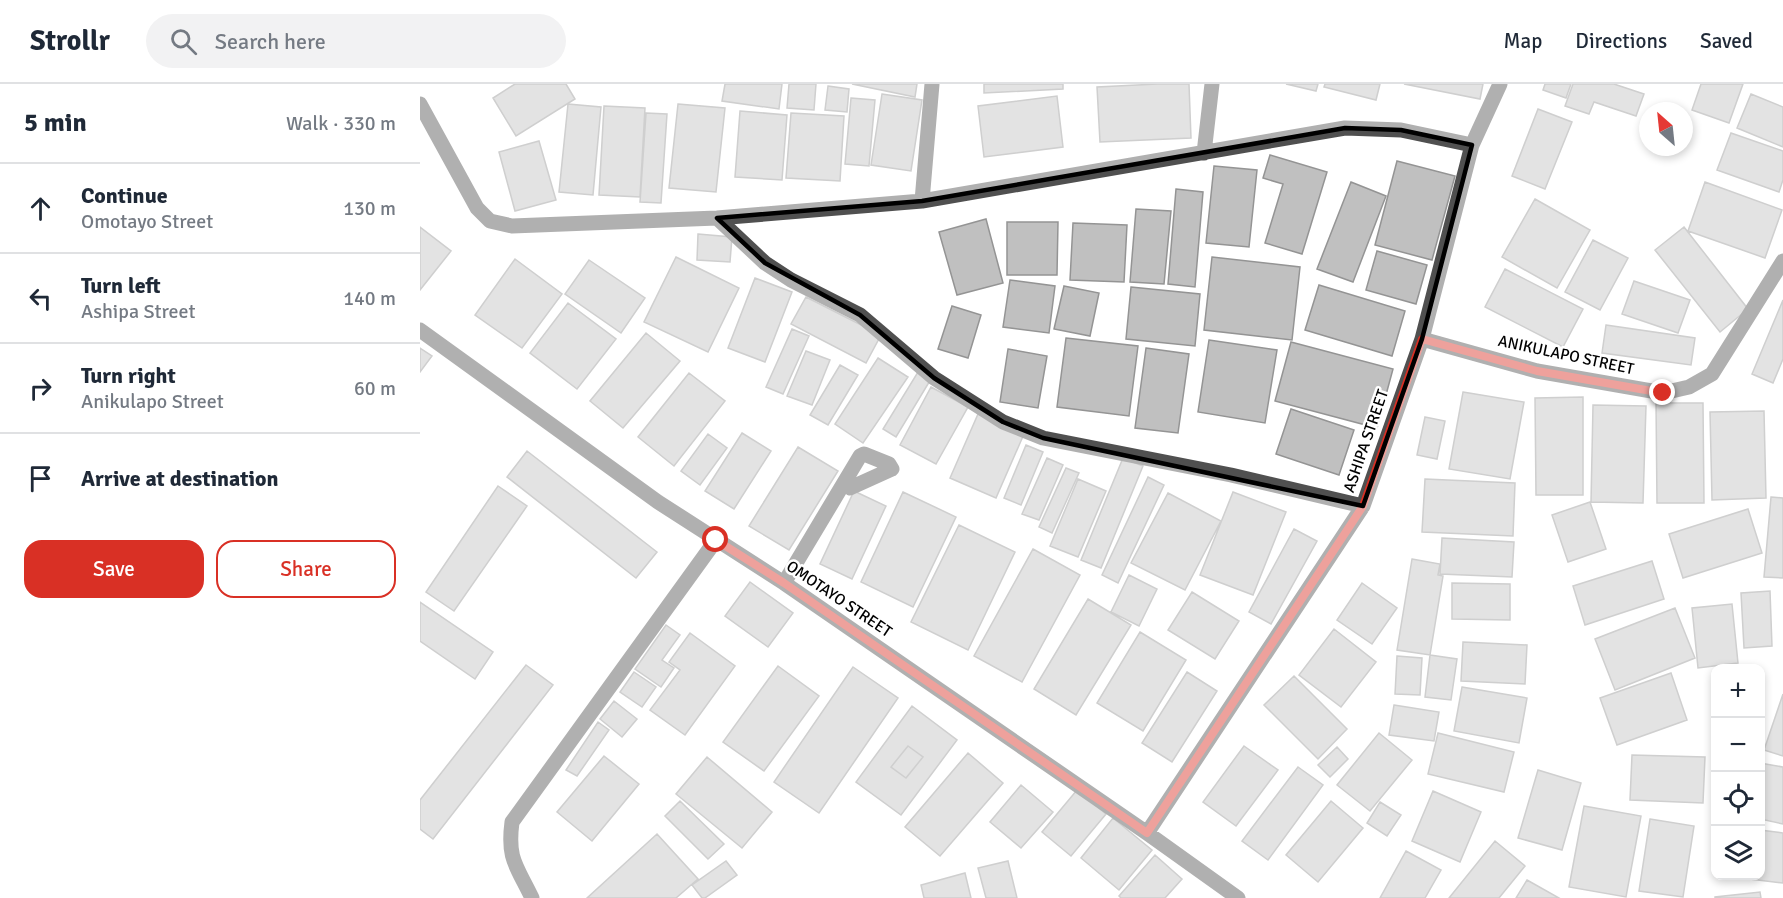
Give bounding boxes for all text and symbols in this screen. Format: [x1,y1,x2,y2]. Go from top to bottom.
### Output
search box [146,14,566,68]
text: Strollr [30,24,110,58]
icon: search [167,25,200,58]
text: Search here [215,28,326,55]
text: Map [1504,28,1542,54]
text: Directions [1575,28,1667,54]
text: Saved [1700,28,1753,54]
north arrow [1639,102,1693,156]
text: 5 min [24,107,87,139]
text: Walk · 330 m [286,111,396,136]
text: Continue [81,182,168,209]
icon: ahead [24,192,57,225]
text: 130 m [343,196,396,221]
text: Omotayo Street [81,209,213,234]
text: Turn left [81,272,161,299]
icon: left [24,282,57,315]
text: 140 m [343,286,396,311]
text: Ashipa Street [81,299,196,324]
street label: ANIKULAPO STREET [1496,331,1636,379]
text: Turn right [81,362,176,389]
icon: right [24,372,57,405]
text: 60 m [354,376,396,401]
route end [1649,379,1675,405]
street label: ASHIPA STREET [1339,387,1393,495]
text: Anikulapo Street [81,389,224,414]
icon: arrive [24,462,57,495]
text: Arrive at destination [81,465,278,492]
route start [702,526,728,552]
button: Save [24,540,204,598]
button: Share [216,540,396,598]
street label: OMOTAYO STREET [782,556,896,642]
map controls [1711,664,1765,880]
button: + [1711,664,1765,718]
button: − [1711,718,1765,772]
button: locate [1711,772,1765,826]
button: layers [1711,826,1765,880]

